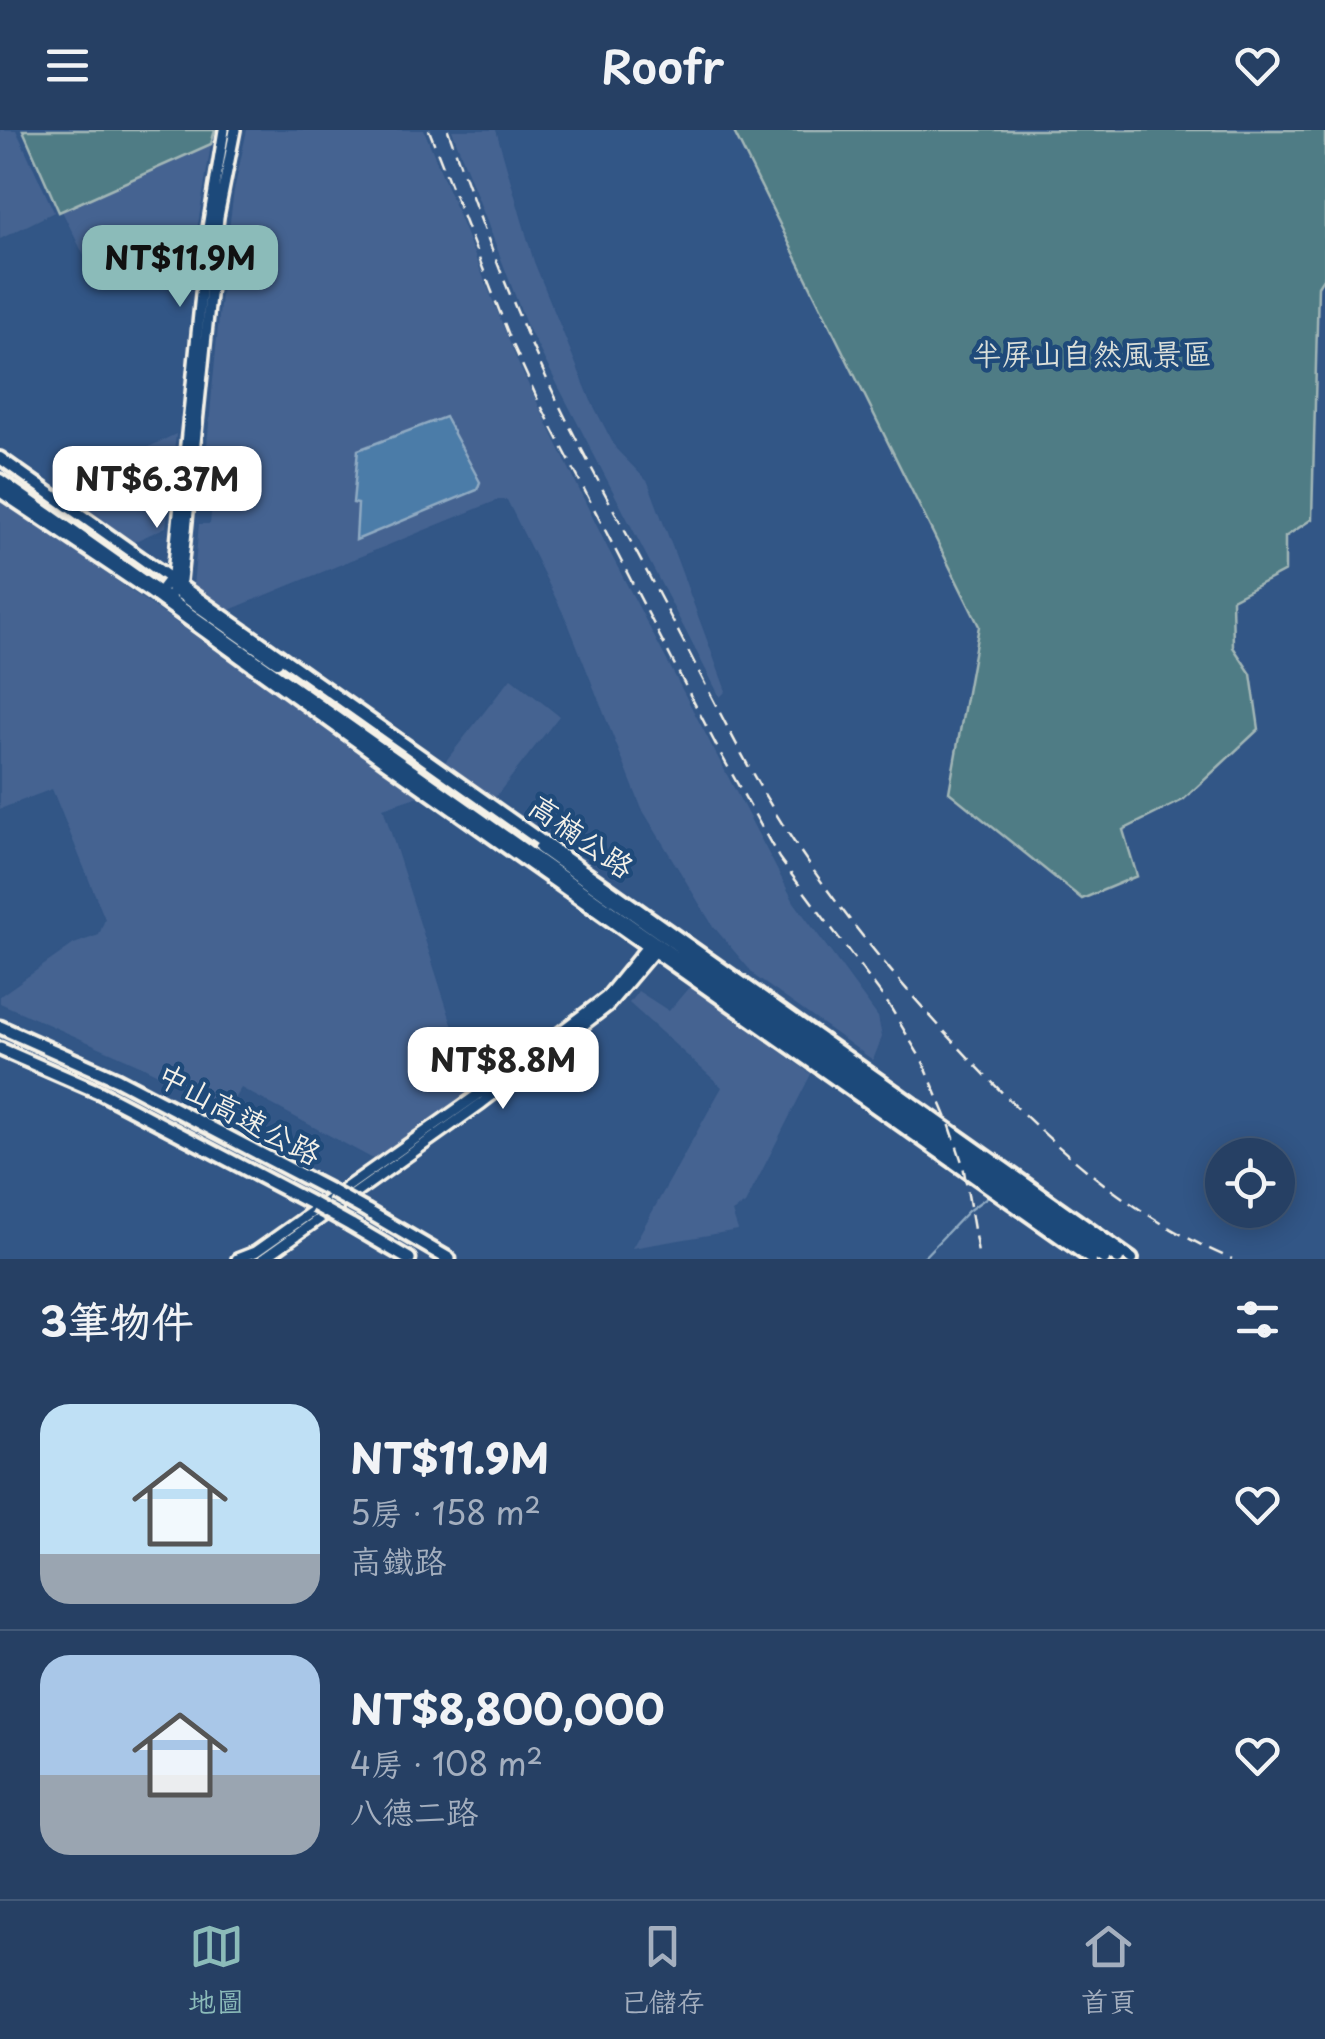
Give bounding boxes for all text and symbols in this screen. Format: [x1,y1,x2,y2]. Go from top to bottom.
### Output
text: Roofr [601,31,724,99]
icon: menu [40,38,95,93]
icon: heart [1230,38,1285,93]
pin: NT$11.9M [77,225,283,310]
text: NT$11.9M [104,233,256,281]
park label: 半屏山自然風景區 [972,330,1212,375]
pin: NT$6.37M [54,446,260,531]
text: NT$6.37M [75,454,239,502]
street label: 高楠公路 [520,782,644,888]
pin: NT$8.8M [411,1027,595,1112]
text: NT$8.8M [430,1035,576,1083]
street label: 中山高速公路 [150,1051,330,1175]
map controls [1205,1138,1295,1228]
button: locate [1205,1138,1295,1228]
text: 3筆物件 [40,1288,194,1351]
icon: filters [1230,1292,1285,1347]
text: NT$11.9M [350,1425,549,1488]
icon: home [120,1444,240,1564]
icon: heart [1230,1477,1285,1532]
text: 5房 · 158 m² [350,1488,541,1536]
text: 高鐵路 [350,1536,446,1584]
text: NT$8,800,000 [350,1676,665,1739]
icon: home [120,1695,240,1815]
icon: heart [1230,1728,1285,1783]
text: 4房 · 108 m² [350,1739,543,1787]
text: 八德二路 [350,1787,478,1835]
tab: 地圖 [188,1919,244,2022]
tab: 已儲存 [620,1919,705,2022]
tab: 首頁 [1081,1919,1137,2022]

